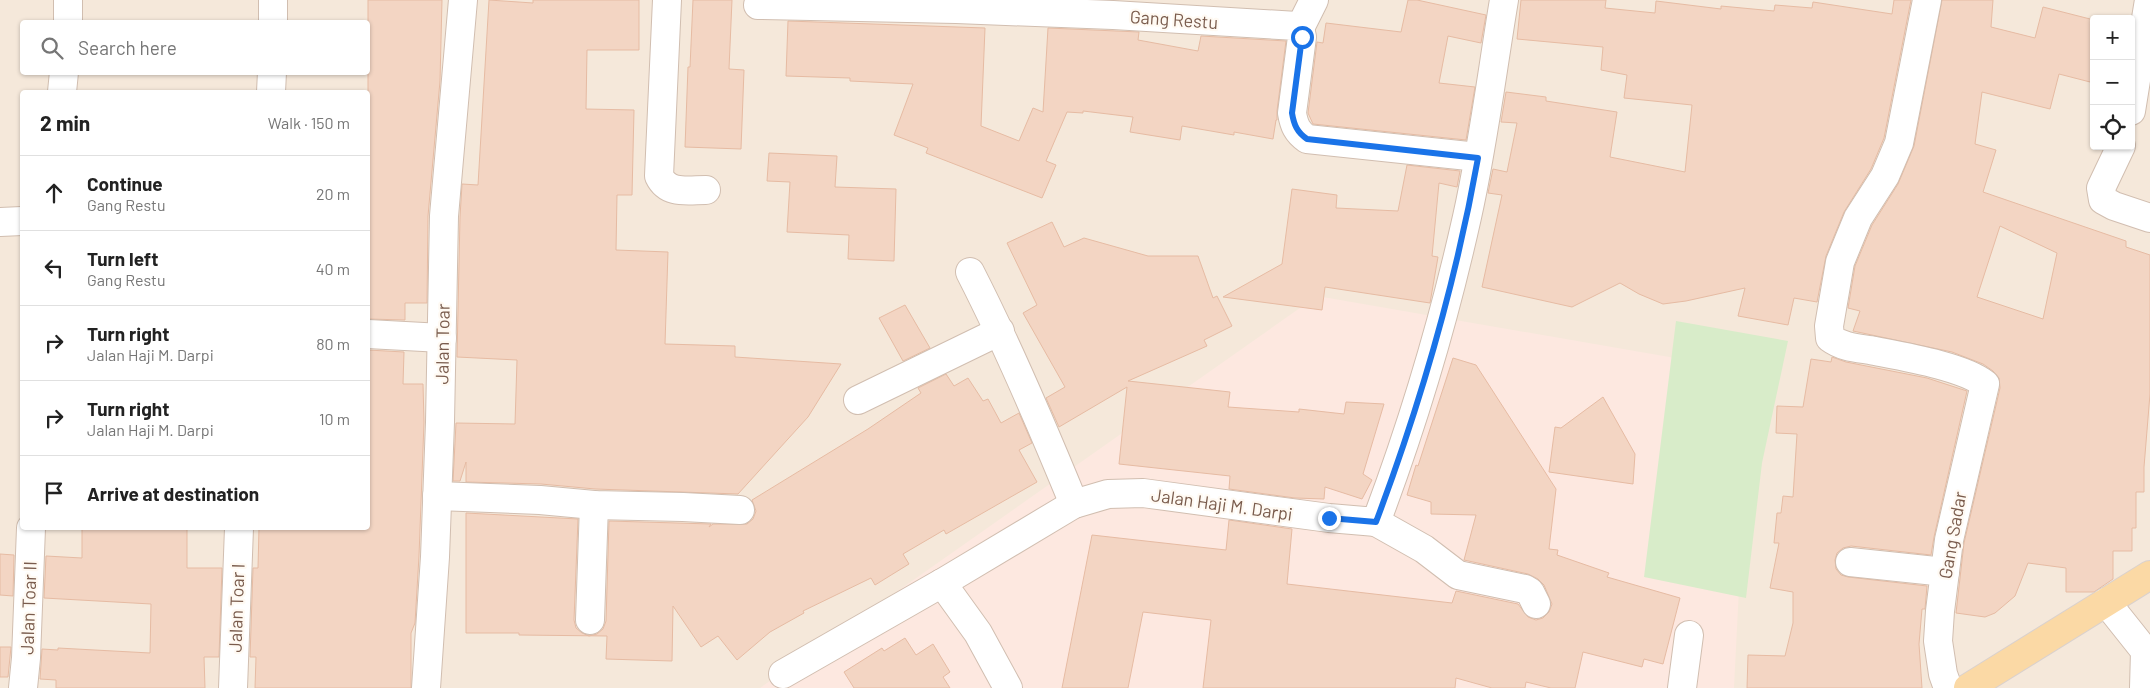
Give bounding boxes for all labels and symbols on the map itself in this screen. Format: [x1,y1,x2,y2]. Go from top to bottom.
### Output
street label: Gang Restu [1129,5,1219,33]
route start [1291,26,1314,49]
street label: Jalan Toar [430,303,454,385]
street label: Jalan Haji M. Darpi [1150,483,1294,525]
street label: Gang Sadar [1934,489,1971,580]
route end [1318,507,1341,530]
street label: Jalan Toar II [15,561,41,655]
street label: Jalan Toar I [223,563,249,653]

